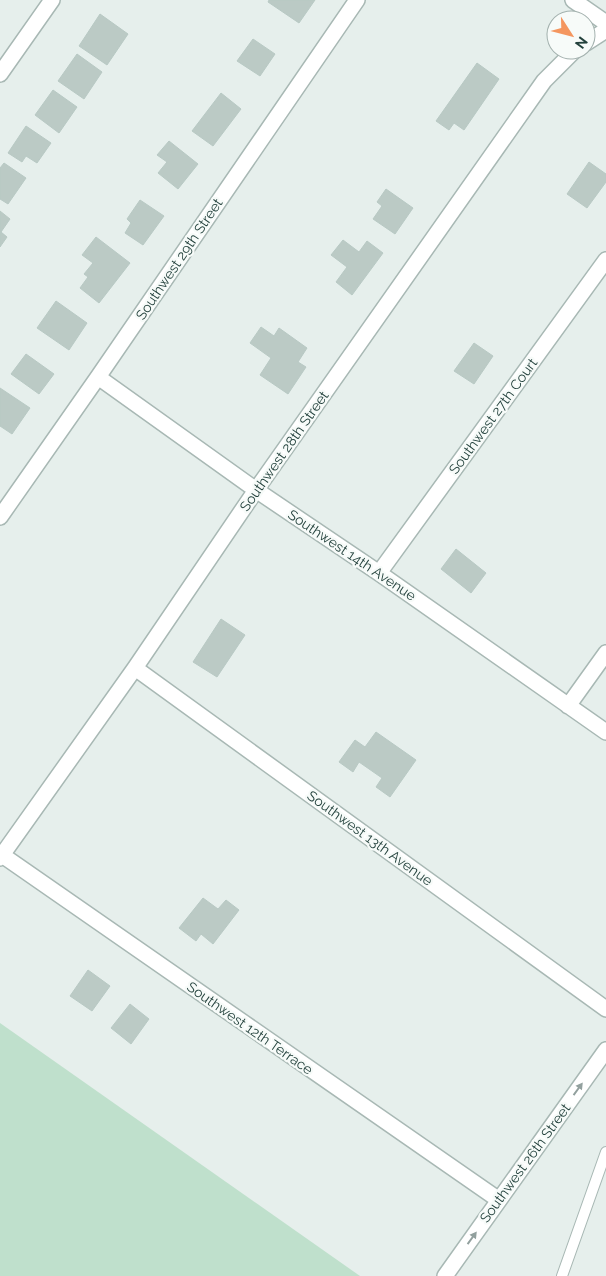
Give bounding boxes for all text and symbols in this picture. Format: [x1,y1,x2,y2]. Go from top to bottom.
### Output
north arrow [546,10,596,60]
text: N [572,34,591,52]
street label: Southwest 29th Street [132,195,226,323]
street label: Southwest 27th Court [446,355,541,477]
street label: Southwest 28th Street [236,388,332,514]
street label: Southwest 14th Avenue [285,506,419,604]
street label: Southwest 13th Avenue [304,787,436,889]
street label: Southwest 12th Terrace [184,978,316,1078]
one-way arrow [573,1082,583,1096]
street label: Southwest 26th Street [476,1100,574,1226]
one-way arrow [467,1231,477,1245]

